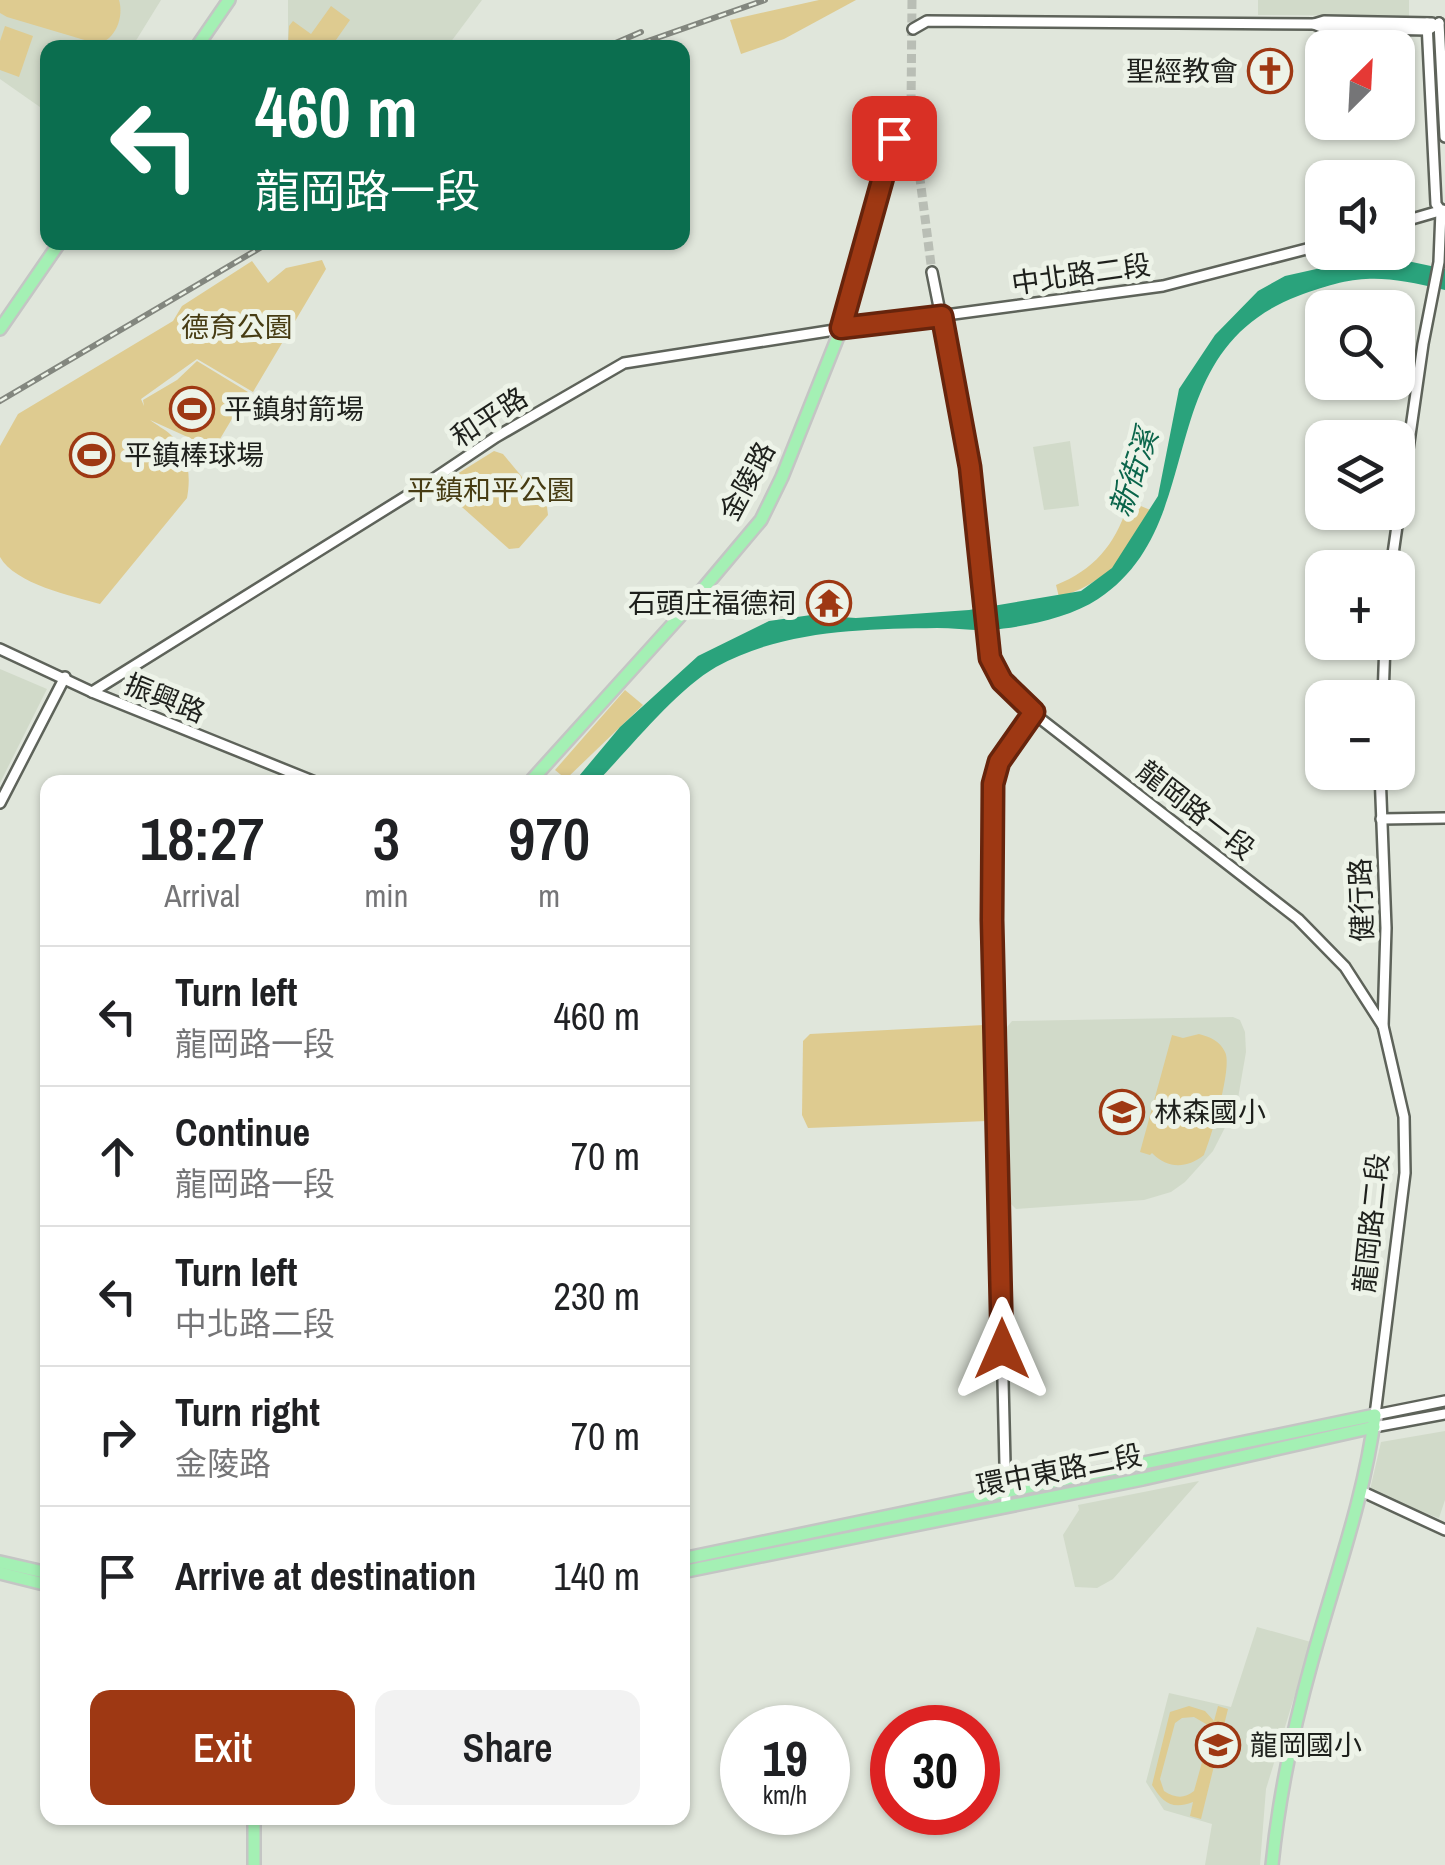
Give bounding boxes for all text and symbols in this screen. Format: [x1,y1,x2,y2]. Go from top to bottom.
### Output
north arrow [1305,30,1415,140]
map controls [1305,30,1415,790]
church icon: 聖經教會 [1247,48,1293,94]
place label: 聖經教會 [1126,52,1238,90]
text: 460 m [255,65,418,159]
icon: left [90,80,220,210]
pin [852,96,937,181]
icon: arrive [867,111,922,166]
text: 龍岡路一段 [255,160,480,221]
button: sound [1305,160,1415,270]
street label: 中北路二段 [1009,245,1153,303]
button: search [1305,290,1415,400]
park label: 德育公園 [181,308,293,346]
street label: 和平路 [443,378,535,456]
sports icon: 平鎮射箭場 [169,386,215,432]
place label: 平鎮射箭場 [224,390,364,428]
water label: 新街溪 [1099,420,1168,522]
button: layers [1305,420,1415,530]
sports icon: 平鎮棒球場 [69,432,115,478]
street label: 金陵路 [711,435,783,527]
place label: 平鎮棒球場 [124,436,264,474]
park label: 平鎮和平公園 [407,471,575,509]
button: + [1305,550,1415,660]
temple icon: 石頭庄福德祠 [806,580,852,626]
place label: 石頭庄福德祠 [628,584,796,622]
street label: 振興路 [119,665,211,731]
button: − [1305,680,1415,790]
street label: 龍岡路一段 [1129,752,1263,868]
text: 18:27 [140,798,265,879]
text: 3 [373,798,400,879]
text: 970 [508,798,590,879]
street label: 健行路 [1341,857,1381,943]
text: Arrival [164,874,240,917]
text: min [365,874,408,917]
text: m [538,874,560,917]
text: Turn left [175,967,297,1018]
icon: left [90,989,145,1044]
text: 460 m [553,991,640,1042]
text: 龍岡路一段 [175,1022,335,1065]
school or university icon: 林森國小 [1099,1089,1145,1135]
place label: 林森國小 [1154,1093,1266,1131]
text: Continue [175,1107,310,1158]
icon: ahead [90,1129,145,1184]
text: 70 m [571,1131,640,1182]
street label: 龍岡路二段 [1345,1151,1397,1295]
text: 龍岡路一段 [175,1162,335,1205]
text: Turn left [175,1247,297,1298]
icon: left [90,1269,145,1324]
text: 230 m [553,1271,640,1322]
position arrow [950,1297,1054,1401]
text: 中北路二段 [175,1302,335,1345]
text: Turn right [175,1387,320,1438]
icon: right [90,1409,145,1464]
text: 70 m [571,1411,640,1462]
street label: 環中東路二段 [973,1435,1145,1505]
text: 金陵路 [175,1442,271,1485]
icon: arrive [90,1549,145,1604]
text: Arrive at destination [175,1551,476,1602]
text: 140 m [553,1551,640,1602]
button: Exit [90,1690,355,1805]
button: Share [375,1690,640,1805]
speed limit sign: 30 [870,1705,1000,1835]
school or university icon: 龍岡國小 [1195,1722,1241,1768]
text: 19 [762,1724,808,1792]
place label: 龍岡國小 [1250,1726,1362,1764]
text: km/h [763,1778,807,1812]

